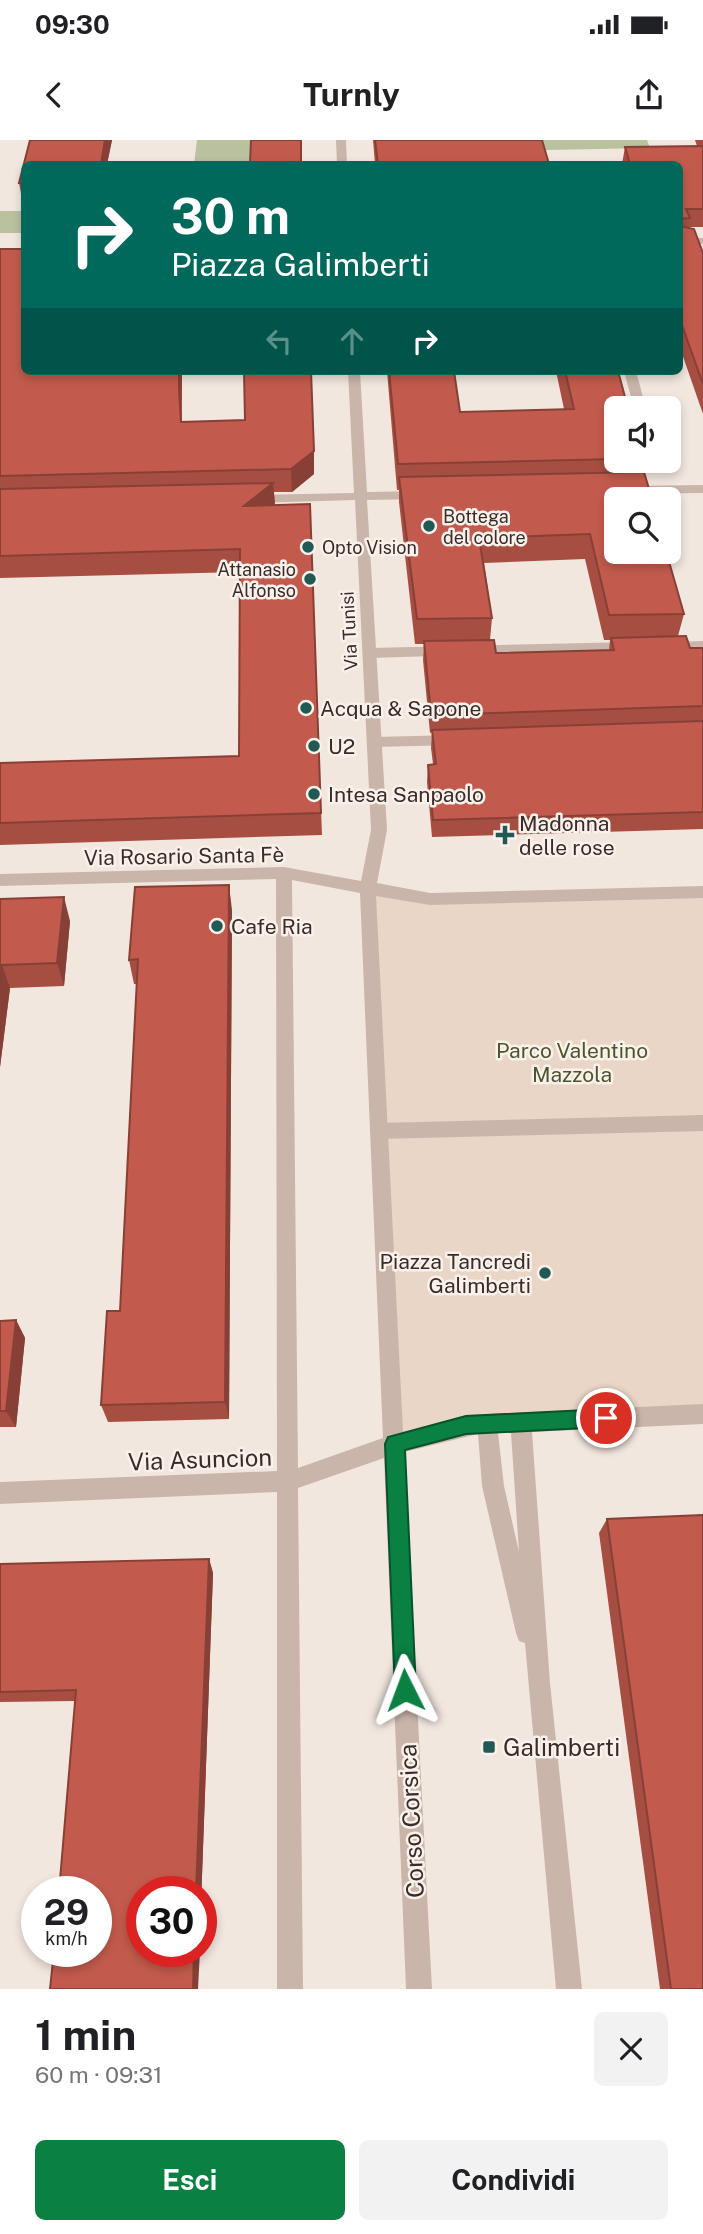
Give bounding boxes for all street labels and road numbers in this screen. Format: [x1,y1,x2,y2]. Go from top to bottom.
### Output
street label: Via Tunisi [336,591,362,671]
street label: Via Rosario Santa Fè [84,842,284,870]
street label: Via Asuncion [127,1442,273,1476]
street label: Corso Corsica [393,1743,429,1899]

